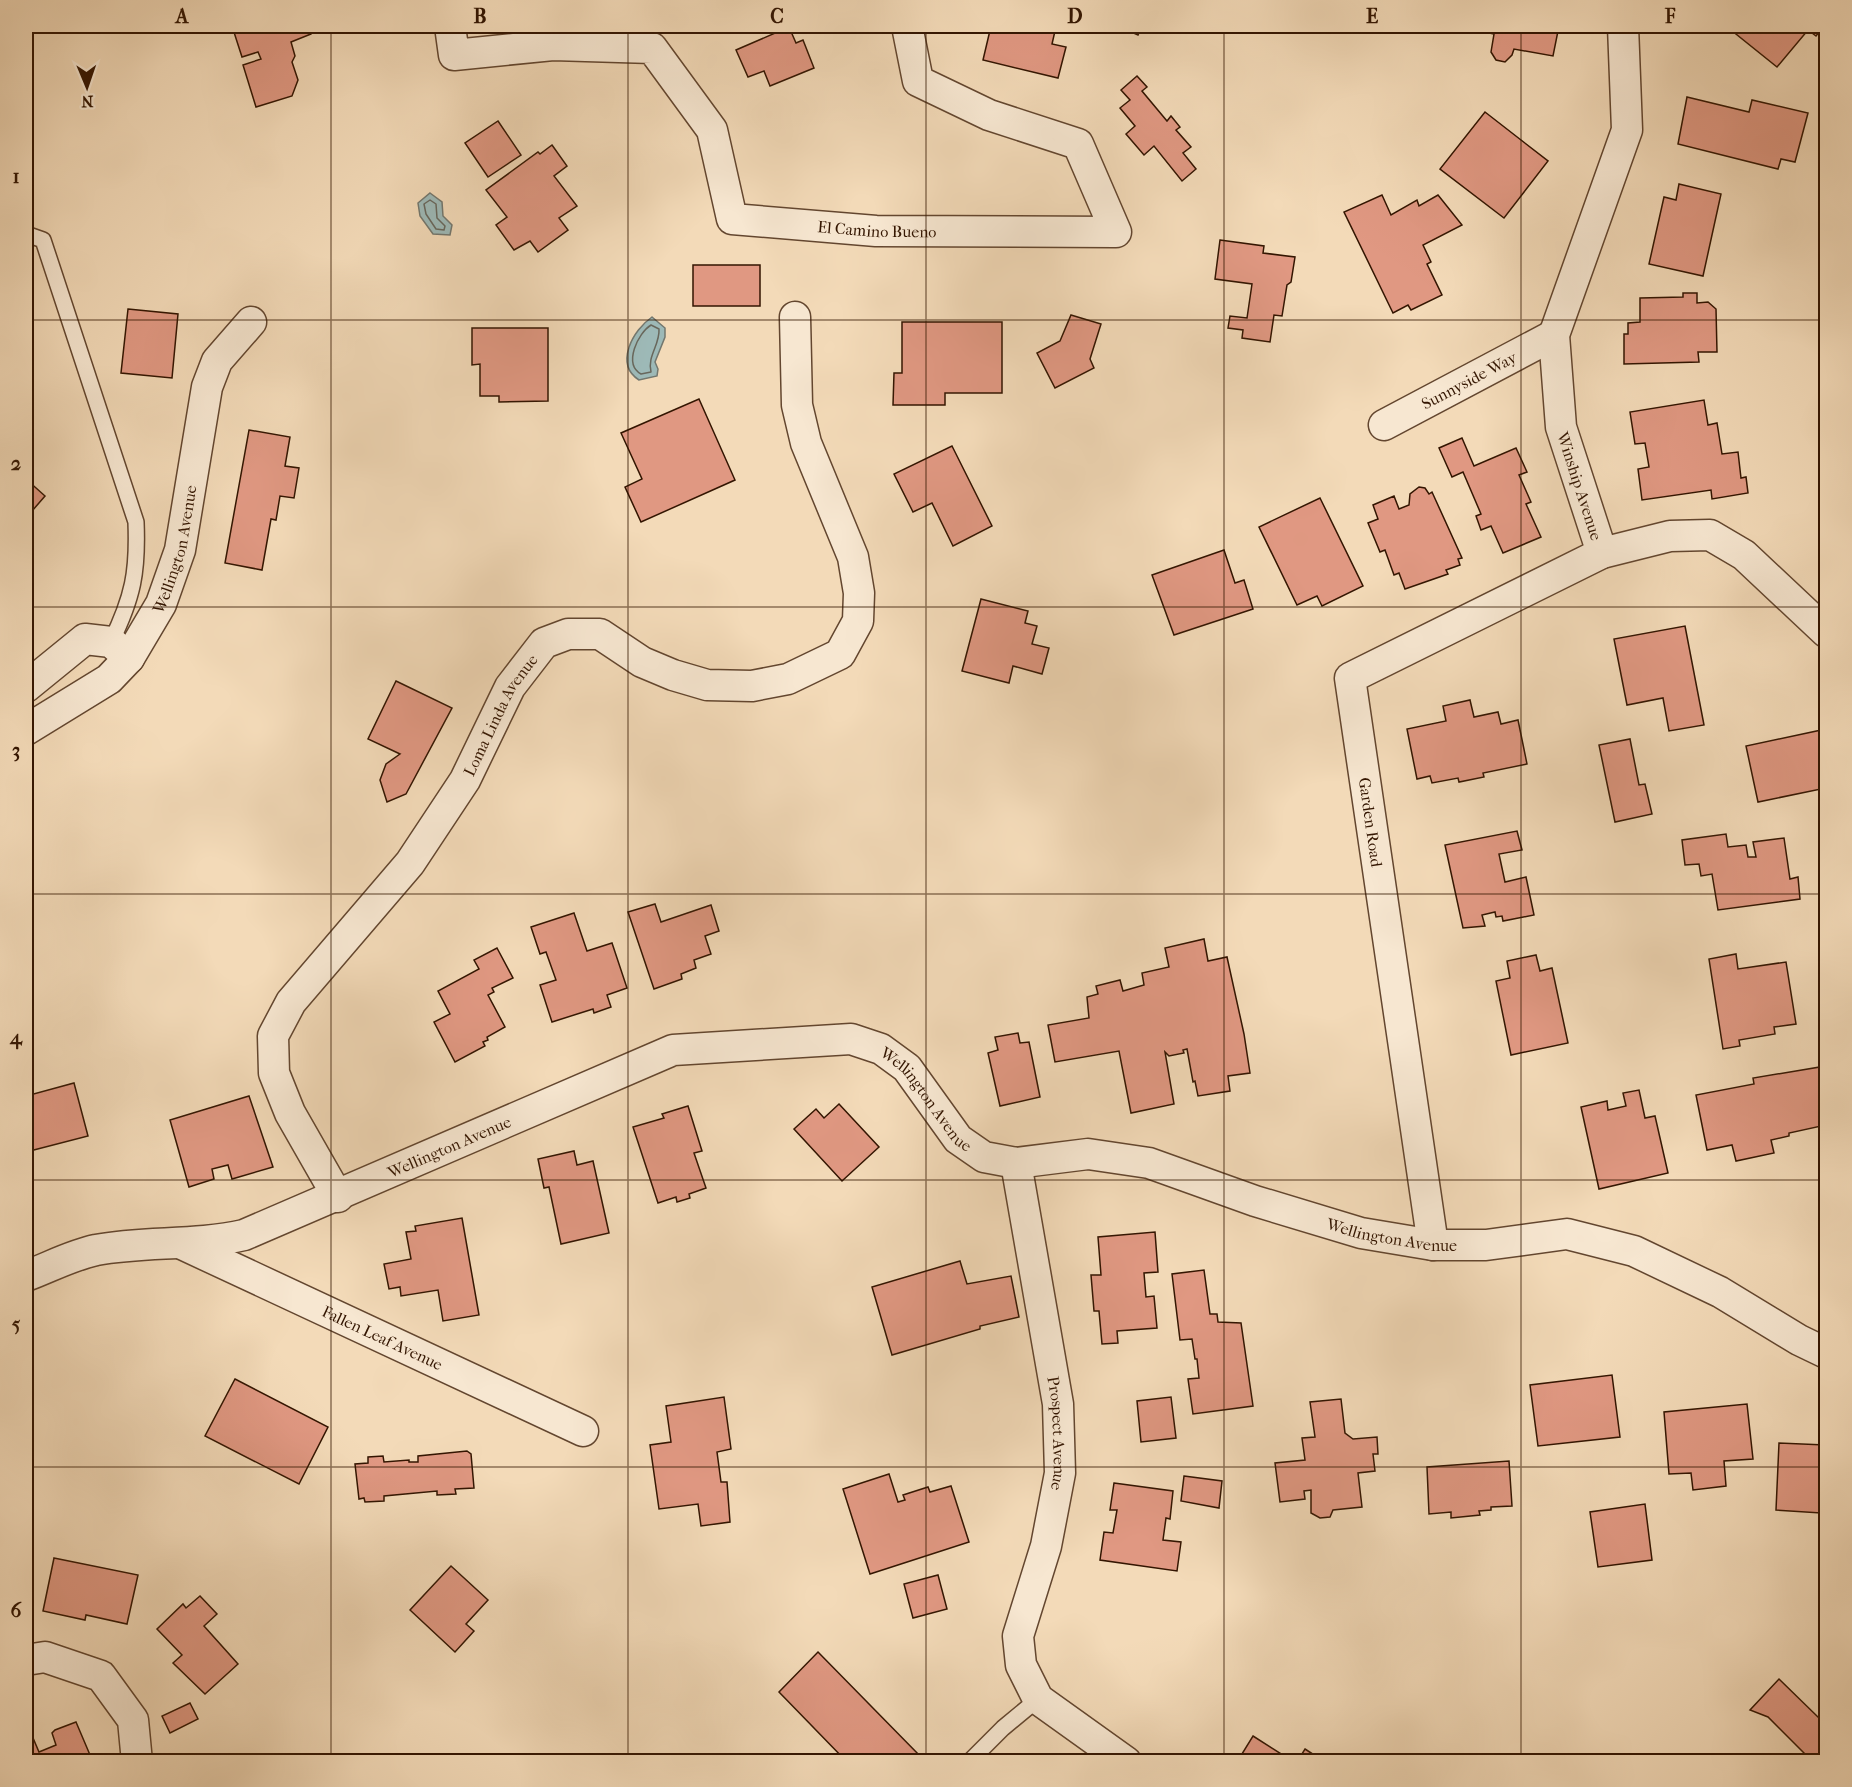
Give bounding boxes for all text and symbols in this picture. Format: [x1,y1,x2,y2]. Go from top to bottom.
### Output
text: A [174,5,190,28]
text: B [473,5,487,28]
text: C [770,5,784,28]
text: D [1067,5,1083,28]
text: E [1366,5,1378,28]
text: F [1664,5,1676,28]
north arrow [57,57,117,117]
text: N [80,92,94,111]
text: 1 [12,165,20,188]
street label: El Camino Bueno [817,217,937,241]
street label: Sunnyside Way [1418,347,1520,413]
street label: Winship Avenue [1553,429,1606,543]
text: 2 [11,452,21,475]
street label: Wellington Avenue [148,484,201,618]
street label: Loma Linda Avenue [459,650,542,779]
text: 3 [12,739,20,762]
street label: Garden Road [1355,776,1386,868]
text: 4 [9,1026,23,1050]
street label: Wellington Avenue [876,1042,975,1156]
street label: Wellington Avenue [384,1112,514,1182]
street label: Wellington Avenue [1323,1214,1457,1255]
street label: Fallen Leaf Avenue [319,1302,446,1374]
text: 5 [12,1313,21,1336]
street label: Prospect Avenue [1043,1375,1069,1492]
text: 6 [11,1599,23,1622]

